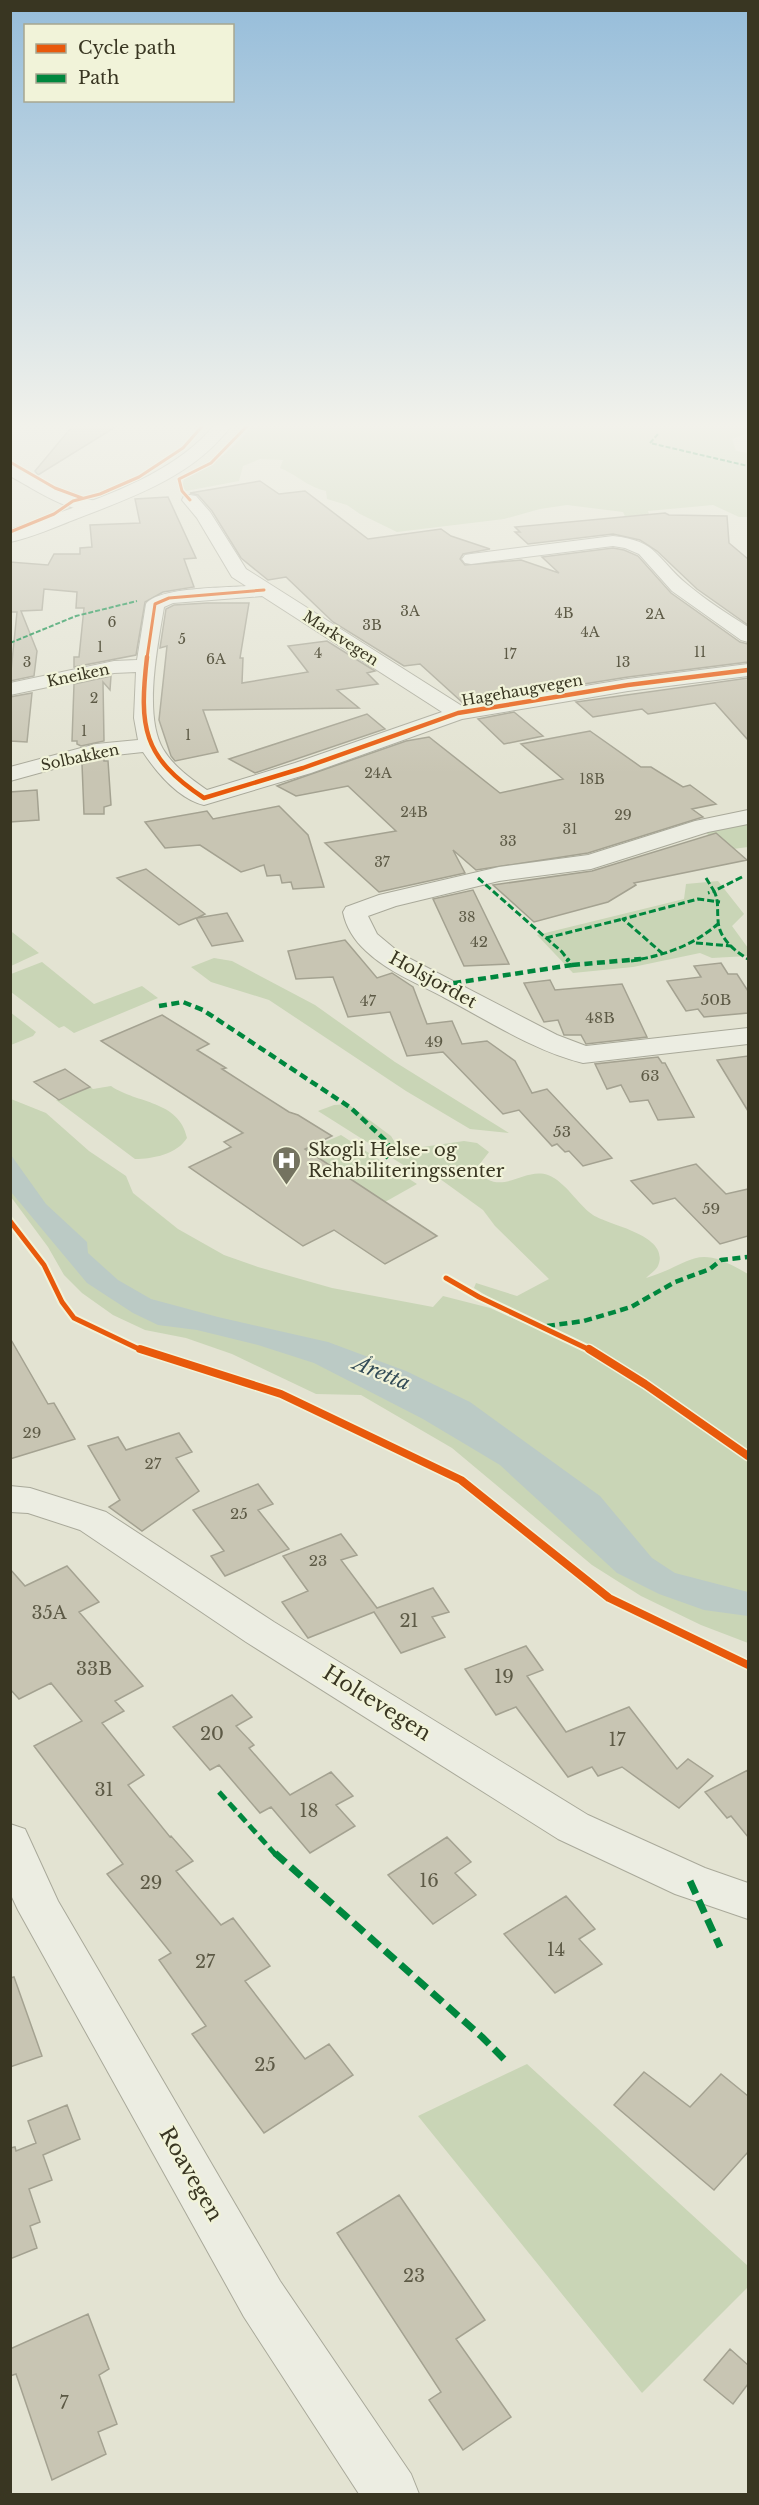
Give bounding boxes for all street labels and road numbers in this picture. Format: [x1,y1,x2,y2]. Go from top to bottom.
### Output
street label: Markvegen [300,607,382,669]
street label: Kneiken [45,659,111,691]
street label: Hagehaugvegen [460,670,584,710]
street label: Solbakken [39,739,121,775]
street label: Holsjordet [385,947,481,1013]
street label: Holtevegen [318,1660,436,1746]
street label: Roavegen [154,2122,228,2226]

